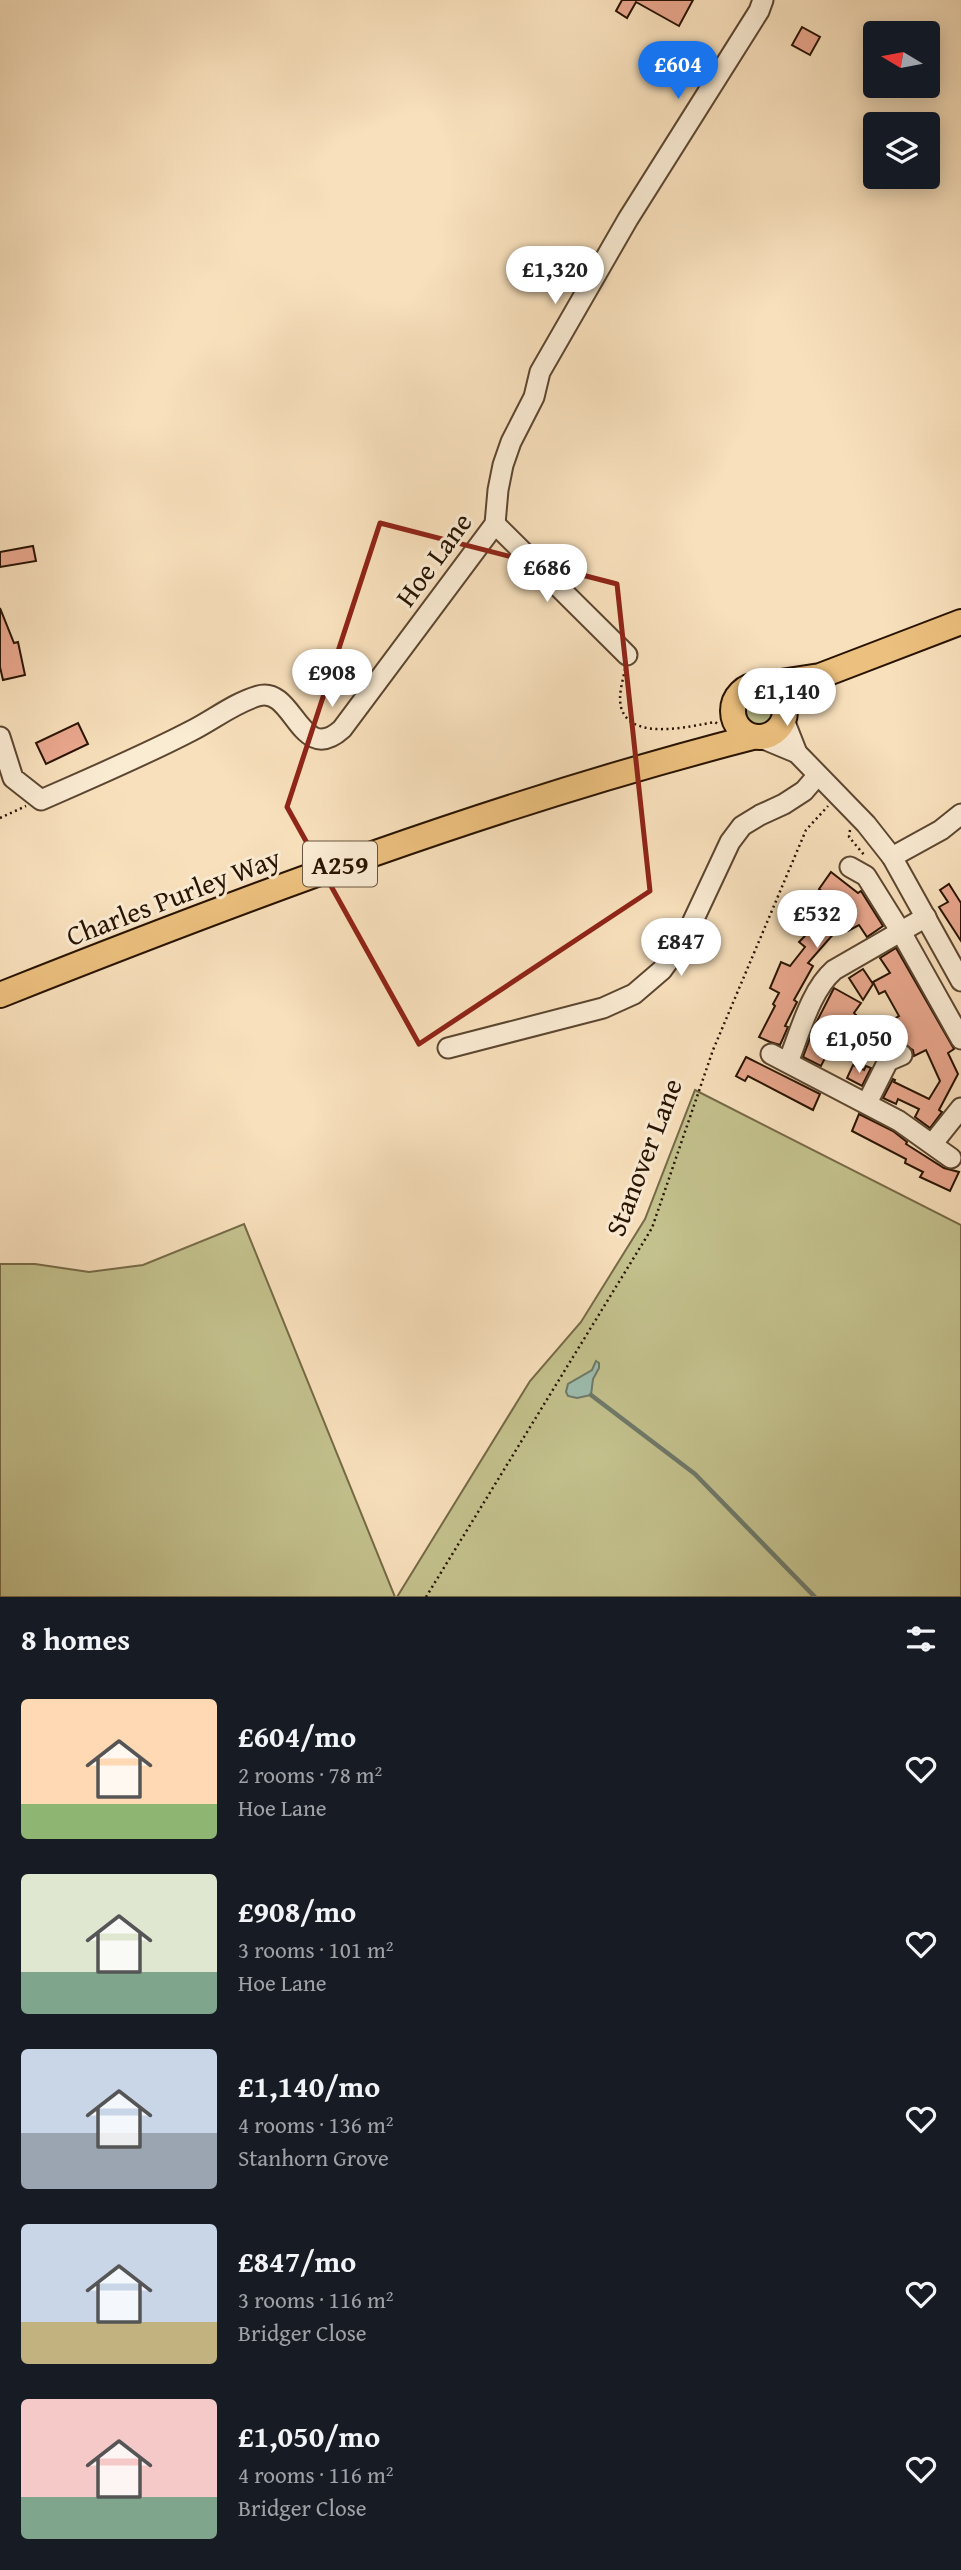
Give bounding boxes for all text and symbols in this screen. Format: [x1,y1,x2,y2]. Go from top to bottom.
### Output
north arrow [863,21,940,98]
map controls [863,21,940,189]
pin: £604 [637,42,719,101]
text: £604 [654,47,702,80]
button: layers [863,112,940,189]
pin: £1,320 [498,246,612,306]
text: £1,320 [522,252,588,285]
street label: Hoe Lane [385,503,481,615]
pin: £686 [506,544,588,604]
text: £686 [523,550,571,583]
pin: £908 [291,650,373,709]
text: £908 [308,655,356,688]
pin: £1,140 [730,668,844,728]
text: £1,140 [754,674,820,707]
street label: Charles Purley Way [60,836,286,956]
road number: A259 [303,842,377,886]
pin: £532 [776,890,858,950]
text: £532 [793,896,841,929]
pin: £847 [640,918,722,978]
text: £847 [657,924,705,957]
pin: £1,050 [802,1016,916,1075]
text: £1,050 [826,1021,892,1054]
street label: Stanover Lane [594,1072,692,1242]
text: 8 homes [21,1617,130,1661]
icon: filters [902,1620,940,1658]
text: £604/mo [238,1714,356,1758]
icon: home [77,1727,161,1811]
icon: heart [902,1750,940,1788]
text: 2 rooms · 78 m² [238,1758,382,1791]
text: Hoe Lane [238,1791,327,1824]
text: £908/mo [238,1889,356,1933]
icon: home [77,1902,161,1986]
icon: heart [902,1925,940,1963]
text: 3 rooms · 101 m² [238,1933,393,1966]
text: Hoe Lane [238,1966,327,1999]
text: £1,140/mo [238,2064,380,2108]
icon: home [77,2077,161,2161]
icon: heart [902,2100,940,2138]
text: 4 rooms · 136 m² [238,2108,393,2141]
text: Stanhorn Grove [238,2141,389,2174]
text: £847/mo [238,2239,356,2283]
icon: home [77,2252,161,2336]
icon: heart [902,2275,940,2313]
text: 3 rooms · 116 m² [238,2283,393,2316]
text: Bridger Close [238,2316,367,2349]
text: £1,050/mo [238,2414,380,2458]
icon: home [77,2427,161,2511]
icon: heart [902,2450,940,2488]
text: 4 rooms · 116 m² [238,2458,393,2491]
text: Bridger Close [238,2491,367,2524]

